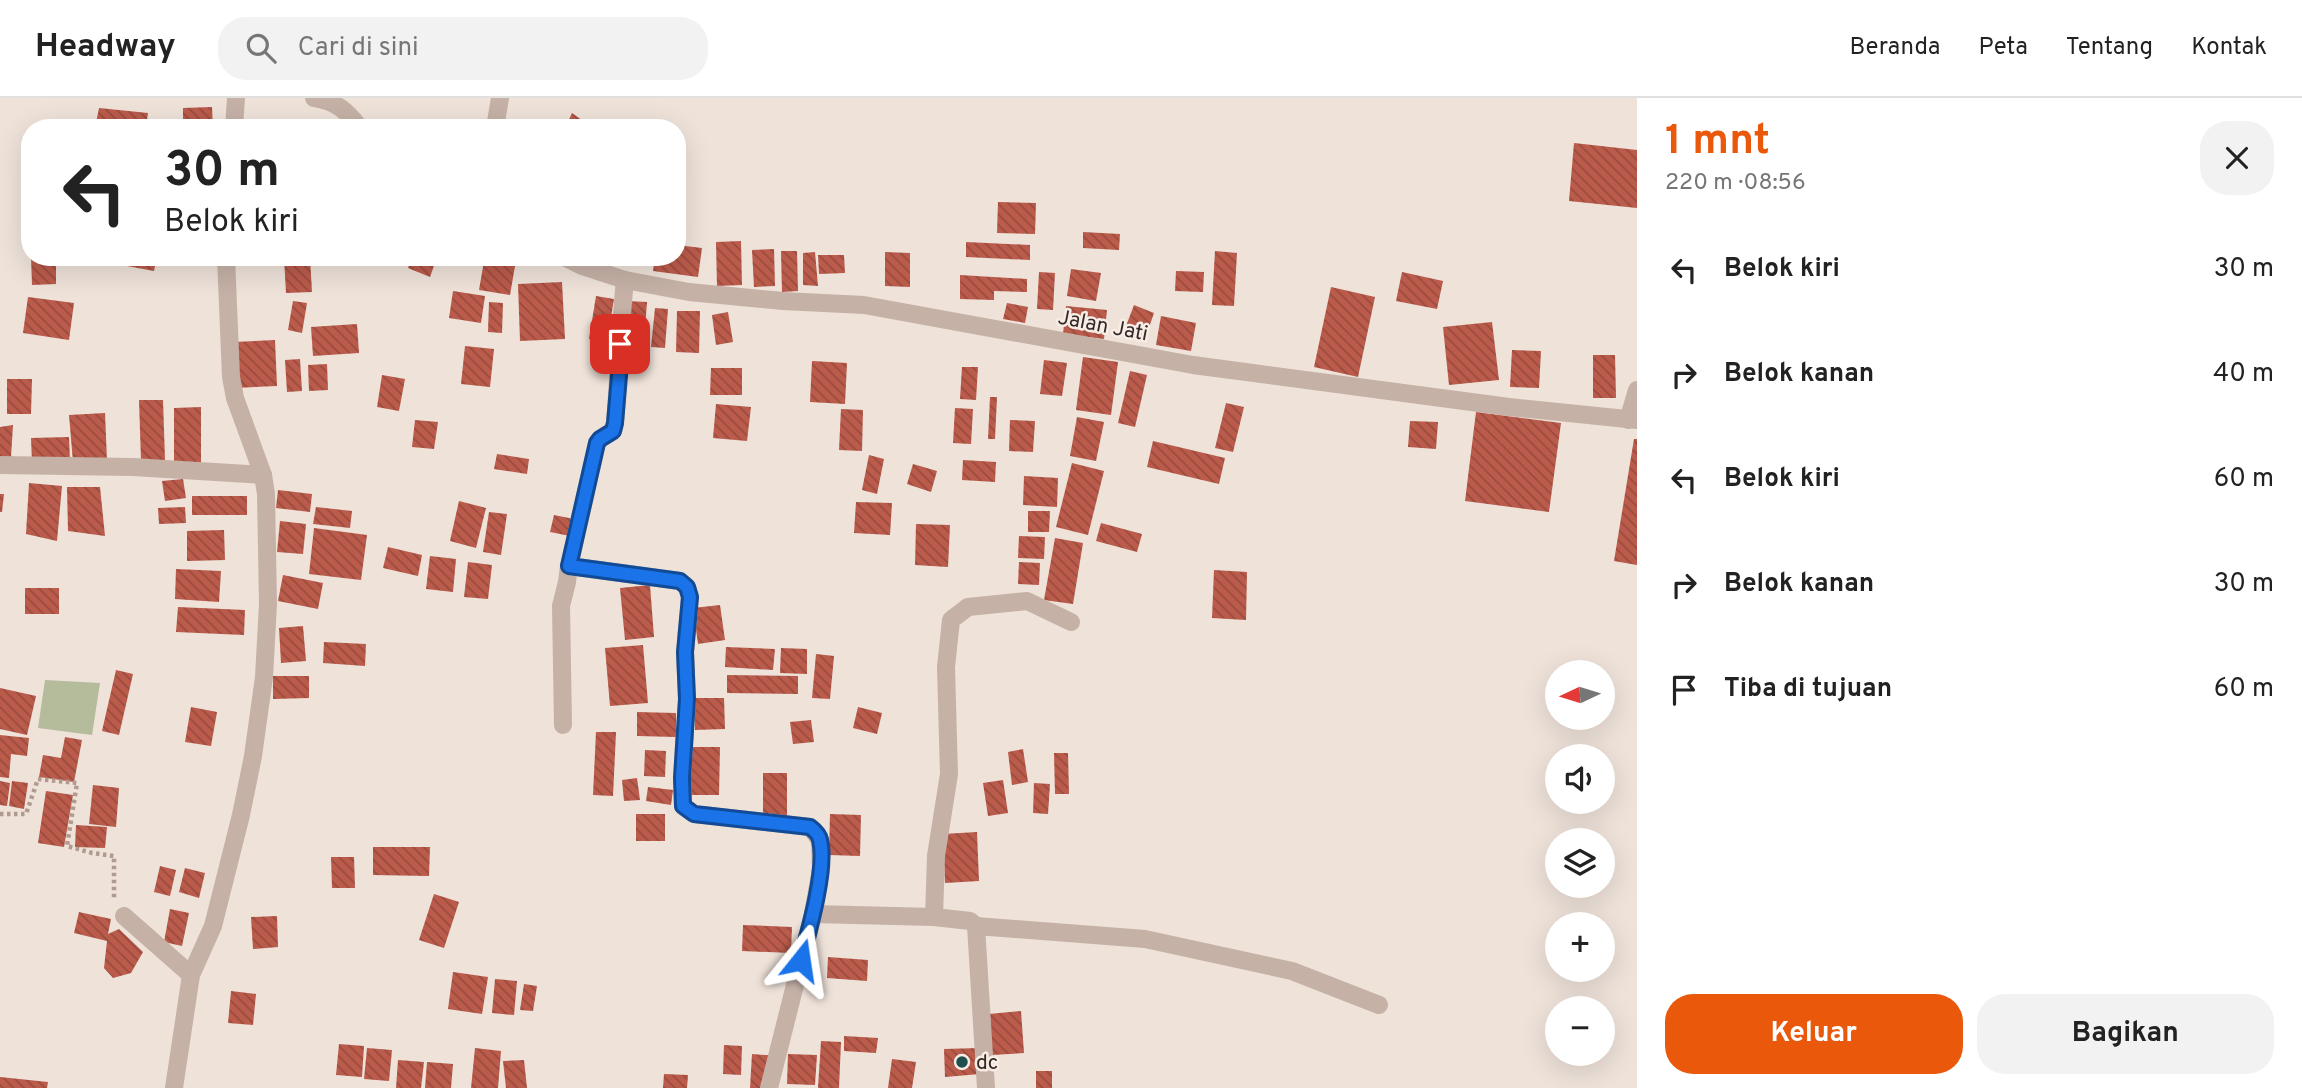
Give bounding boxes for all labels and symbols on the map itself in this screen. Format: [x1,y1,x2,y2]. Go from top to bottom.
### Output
street label: Jalan Jati [1055,305,1150,348]
pin [590,314,650,374]
north arrow [1545,660,1615,730]
position arrow [764,923,838,997]
place label: dc [976,1050,998,1077]
marker: dc [954,1054,970,1070]

